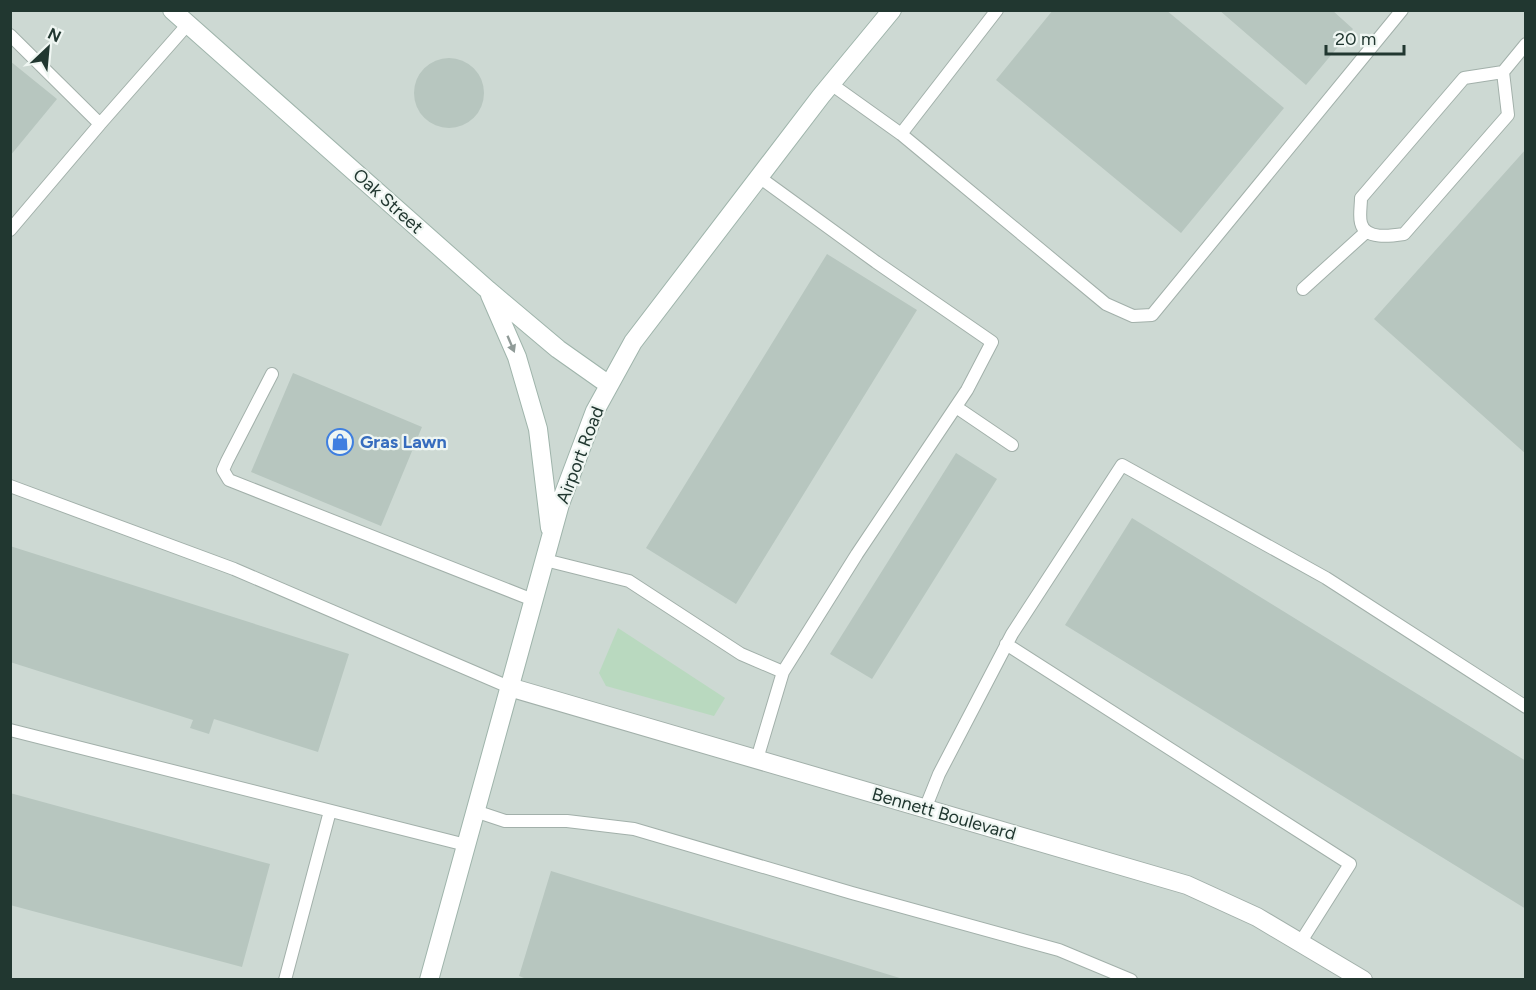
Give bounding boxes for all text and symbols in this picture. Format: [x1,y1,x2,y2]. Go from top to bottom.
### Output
north arrow [18,18,78,78]
scale bar [1326,18,1404,56]
text: N [45,24,64,46]
text: 20 m [1335,28,1376,50]
street label: Oak Street [348,164,428,238]
one-way arrow [506,336,516,354]
street label: Airport Road [551,403,609,507]
shop icon: Gras Lawn [325,427,355,457]
place label: Gras Lawn [360,431,447,453]
street label: Bennett Boulevard [869,783,1019,845]

